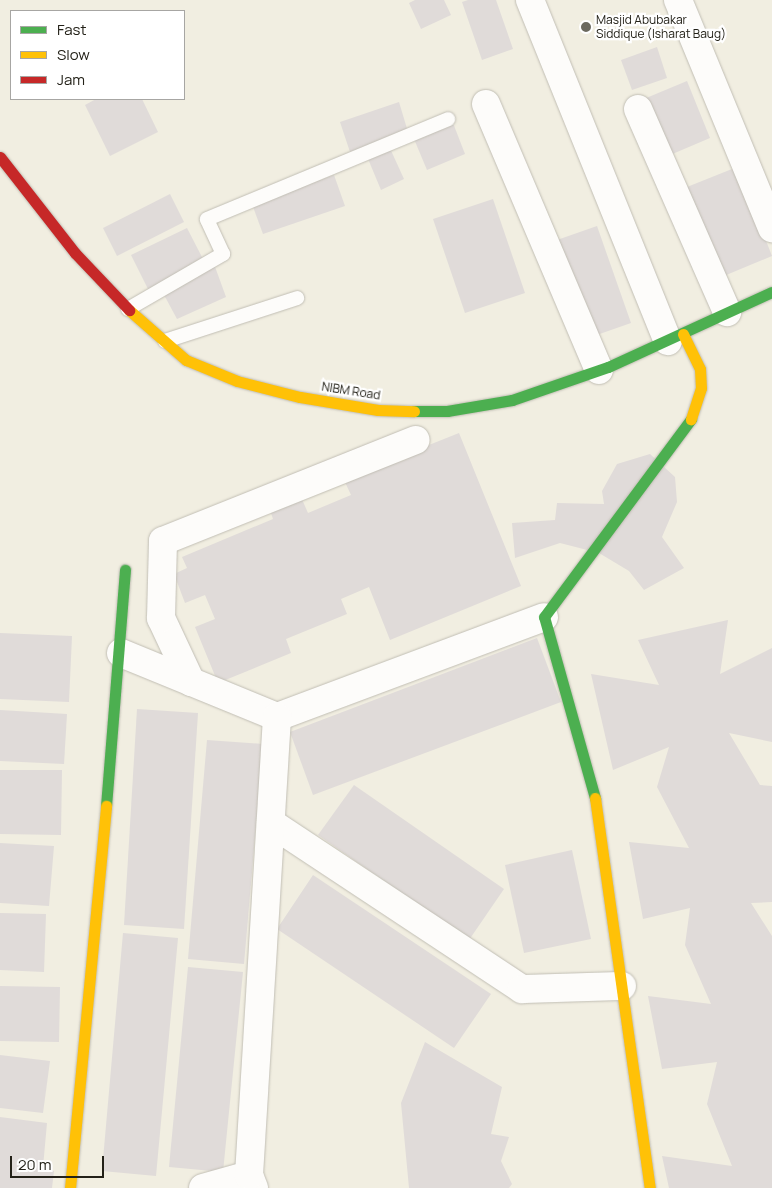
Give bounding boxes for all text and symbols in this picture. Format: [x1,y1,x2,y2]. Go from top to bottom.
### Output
legend [10,10,185,100]
place label: Masjid Abubakar Siddique (Isharat Baug) [596,13,726,41]
text: Fast [57,19,86,40]
marker: Masjid Abubakar Siddique (Isharat Baug) [580,21,592,33]
text: Slow [57,44,90,65]
text: Jam [57,69,85,90]
street label: NIBM Road [321,379,381,403]
scale bar [12,1146,106,1178]
text: 20 m [18,1154,51,1175]

